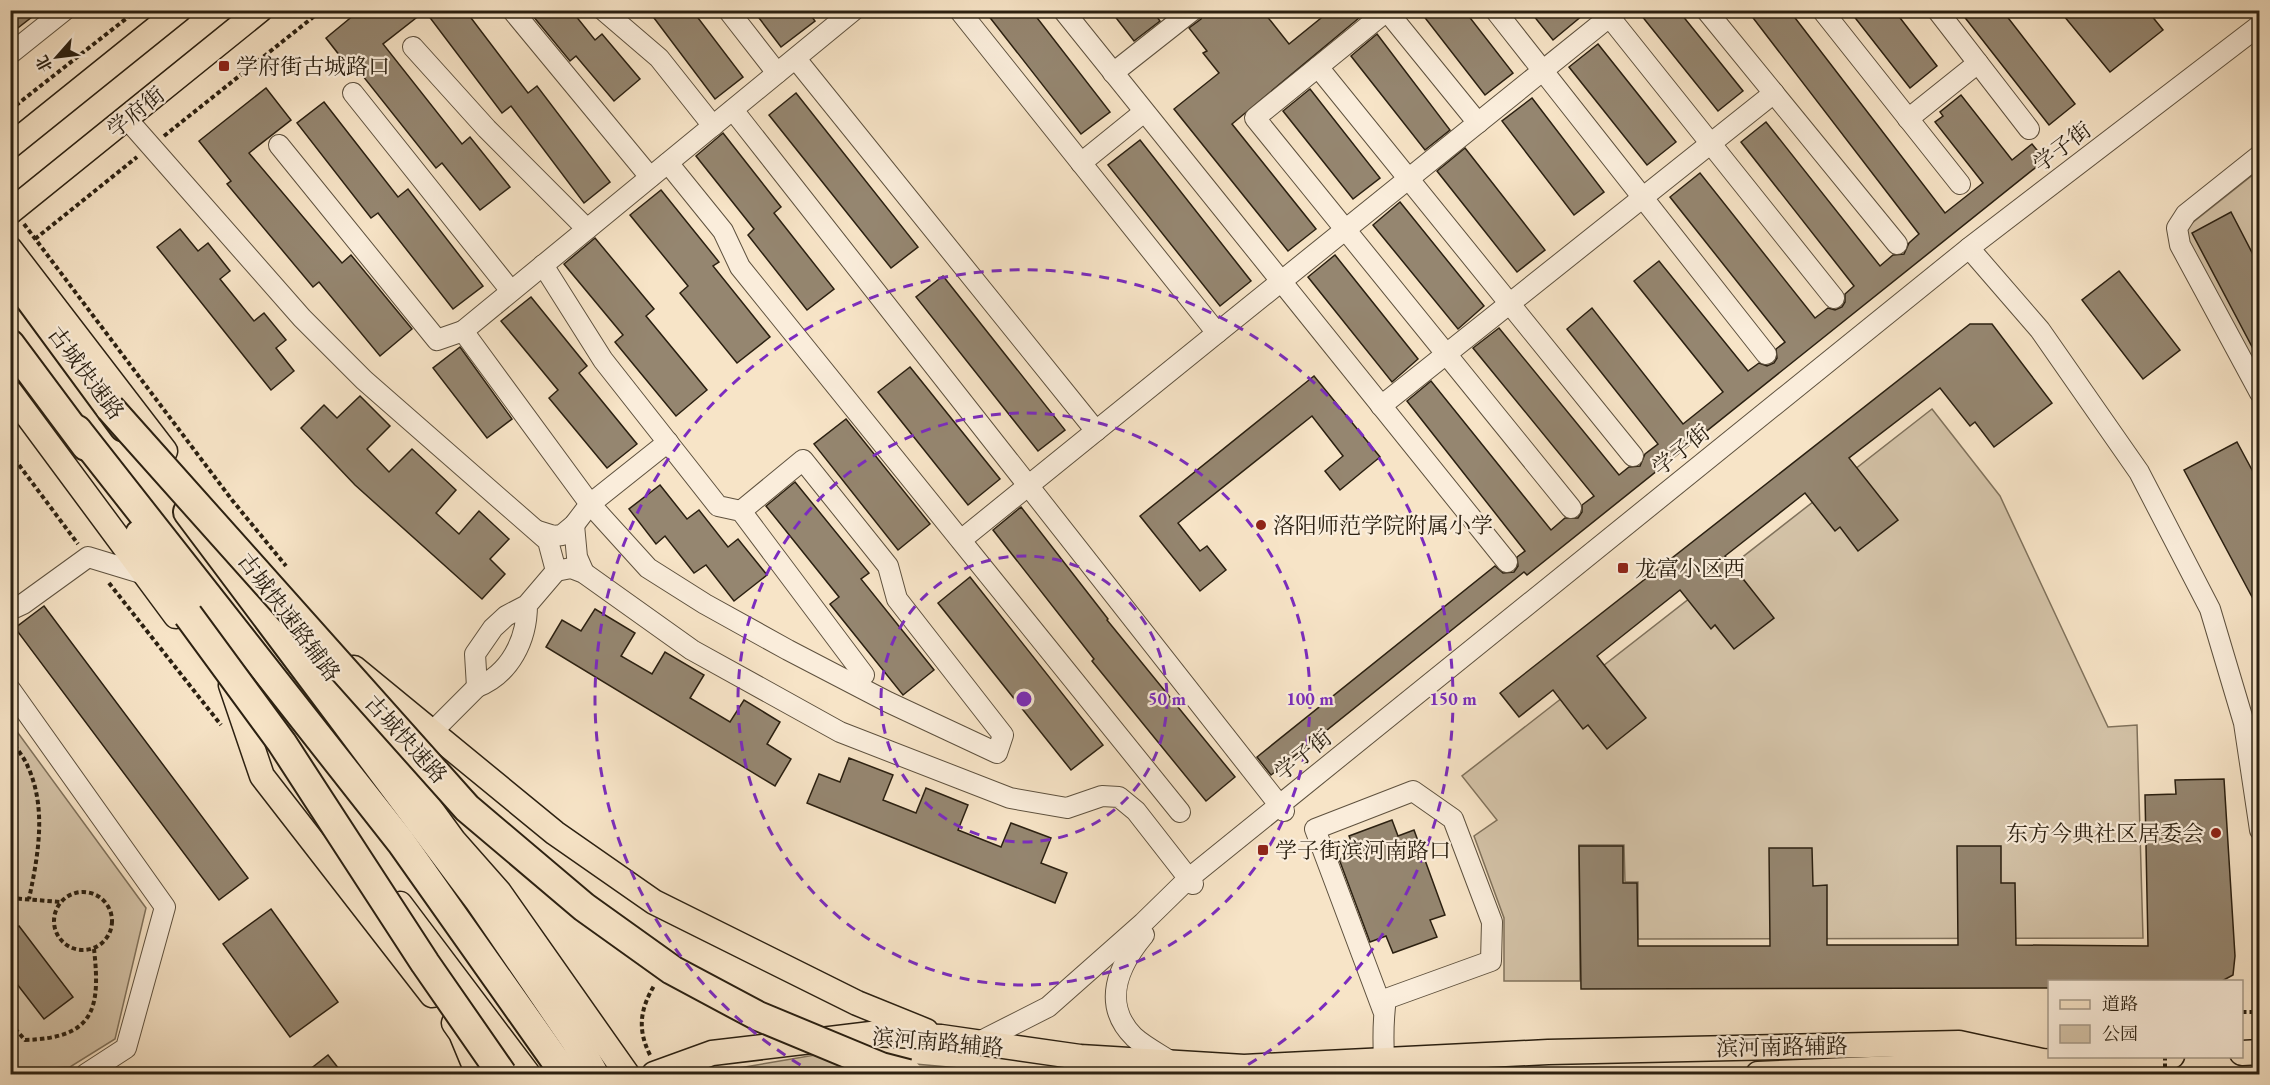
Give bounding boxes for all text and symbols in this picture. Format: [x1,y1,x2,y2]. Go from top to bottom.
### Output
north arrow [27,27,87,87]
text: 北 [31,52,57,76]
place label: 学府街古城路口 [236,52,390,81]
marker: 学府街古城路口 [217,59,231,73]
street label: 学府街 [101,80,171,144]
street label: 学子街 [2027,116,2097,178]
street label: 古城快速路 [41,320,131,426]
street label: 学子街 [1646,418,1716,482]
place label: 洛阳师范学院附属小学 [1273,511,1493,540]
marker: 洛阳师范学院附属小学 [1254,518,1268,532]
street label: 古城快速路辅路 [231,547,347,687]
place label: 龙富小区西 [1635,554,1745,583]
marker: 龙富小区西 [1616,561,1630,575]
text: 50 m [1148,687,1186,710]
text: 100 m [1286,687,1334,710]
text: 150 m [1429,687,1477,710]
street label: 古城快速路 [358,688,454,790]
centre of rings [1014,689,1034,709]
street label: 学子街 [1268,723,1338,787]
place label: 东方今典社区居委会 [2006,819,2204,848]
marker: 东方今典社区居委会 [2209,826,2223,840]
place label: 学子街滨河南路口 [1275,836,1451,865]
marker: 学子街滨河南路口 [1256,843,1270,857]
legend [2048,980,2243,1058]
text: 道路 [2102,992,2138,1015]
street label: 滨河南路辅路 [871,1022,1005,1062]
text: 公园 [2102,1022,2138,1045]
street label: 滨河南路辅路 [1716,1031,1848,1063]

